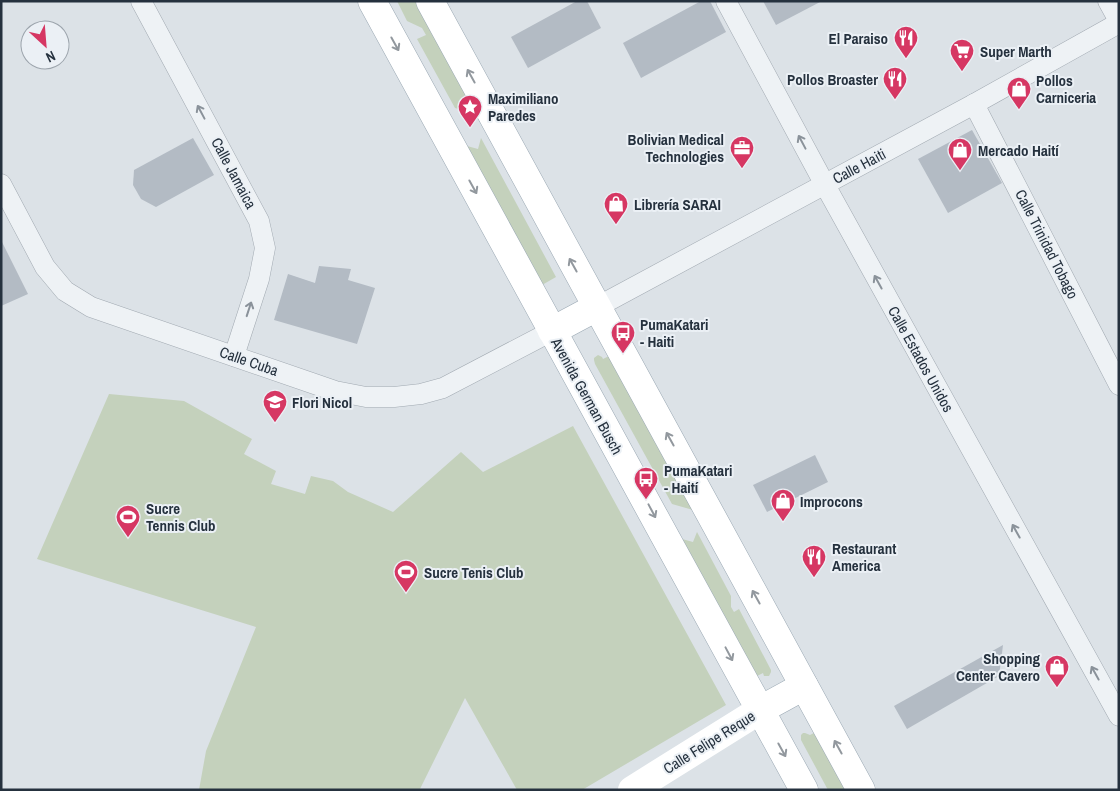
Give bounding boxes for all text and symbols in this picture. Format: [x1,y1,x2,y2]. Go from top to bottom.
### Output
north arrow [20,20,70,70]
restaurant icon: El Paraiso [893,25,919,59]
place label: El Paraiso [829,28,888,49]
one-way arrow [391,36,400,51]
supermarket icon: Super Marth [949,38,975,72]
place label: Super Marth [980,41,1052,62]
text: N [43,47,58,67]
restaurant icon: Pollos Broaster [882,66,908,100]
one-way arrow [465,69,475,84]
place label: Pollos Broaster [787,69,878,90]
place label: Pollos Carniceria [1036,70,1096,108]
shop icon: Pollos Carniceria [1006,76,1032,110]
place label: Maximiliano Paredes [488,88,558,126]
place icon: Maximiliano Paredes [457,94,483,128]
one-way arrow [196,105,205,120]
place label: Bolivian Medical Technologies [628,129,724,167]
street label: Calle Jamaica [206,134,262,212]
office icon: Bolivian Medical Technologies [729,135,755,169]
one-way arrow [796,135,806,150]
shop icon: Mercado Haití [947,137,973,171]
place label: Mercado Haití [978,140,1059,161]
street label: Calle Haiti [829,143,889,189]
one-way arrow [468,179,478,194]
street label: Calle Trinidad Tobago [1010,186,1084,302]
shop icon: Librería SARAI [603,191,629,225]
place label: Librería SARAI [634,194,721,215]
one-way arrow [568,258,577,273]
one-way arrow [873,274,883,289]
one-way arrow [245,302,254,318]
street label: Calle Estados Unidos [883,302,959,416]
place label: PumaKatari - Haiti [640,314,708,352]
bus stop icon: PumaKatari - Haiti [610,320,636,354]
street label: Avenida German Busch [546,333,628,458]
street label: Calle Cuba [217,341,281,381]
school or university icon: Flori Nicol [262,389,288,423]
place label: Flori Nicol [292,392,352,413]
one-way arrow [665,432,674,447]
place label: PumaKatari - Haití [664,460,732,498]
bus stop icon: PumaKatari - Haití [633,466,659,500]
shop icon: Improcons [770,488,796,522]
place label: Improcons [800,491,863,512]
place label: Sucre Tennis Club [146,498,216,536]
sports icon: Sucre Tennis Club [115,504,141,538]
one-way arrow [647,504,657,519]
one-way arrow [1011,524,1021,539]
place label: Restaurant America [832,538,896,576]
restaurant icon: Restaurant America [801,544,827,578]
sports icon: Sucre Tenis Club [393,559,419,593]
place label: Sucre Tenis Club [424,562,524,583]
one-way arrow [751,590,760,605]
one-way arrow [725,647,735,661]
place label: Shopping Center Cavero [956,648,1040,686]
shop icon: Shopping Center Cavero [1044,654,1070,688]
one-way arrow [1090,666,1099,681]
street label: Calle Felipe Reque [659,705,759,779]
one-way arrow [832,740,842,755]
one-way arrow [778,742,787,757]

